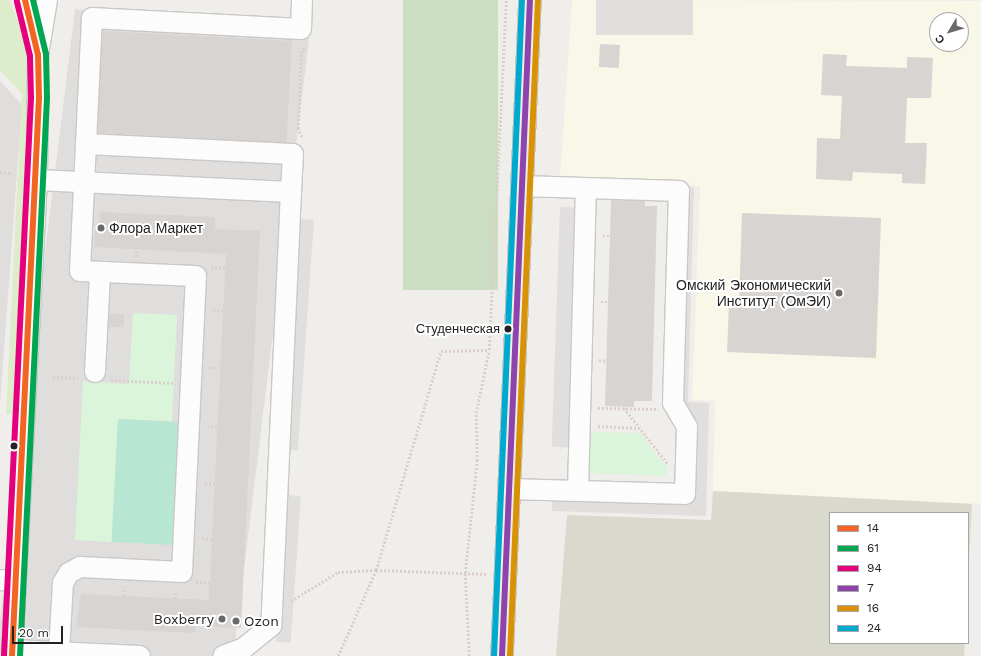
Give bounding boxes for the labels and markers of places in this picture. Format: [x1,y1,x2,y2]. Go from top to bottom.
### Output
place label: Флора Маркет [109,220,203,236]
marker: Флора Маркет [96,223,106,233]
place label: Омский Экономический Институт (ОмЭИ) [676,277,831,310]
marker: Омский Экономический Институт (ОмЭИ) [834,288,844,298]
place label: Студенческая [416,321,500,337]
marker: Студенческая [503,324,513,334]
unlabelled marker [9,441,19,451]
place label: Boxberry [154,611,214,627]
place label: Ozon [244,613,279,629]
marker: Boxberry [217,614,227,624]
marker: Ozon [231,616,241,626]

